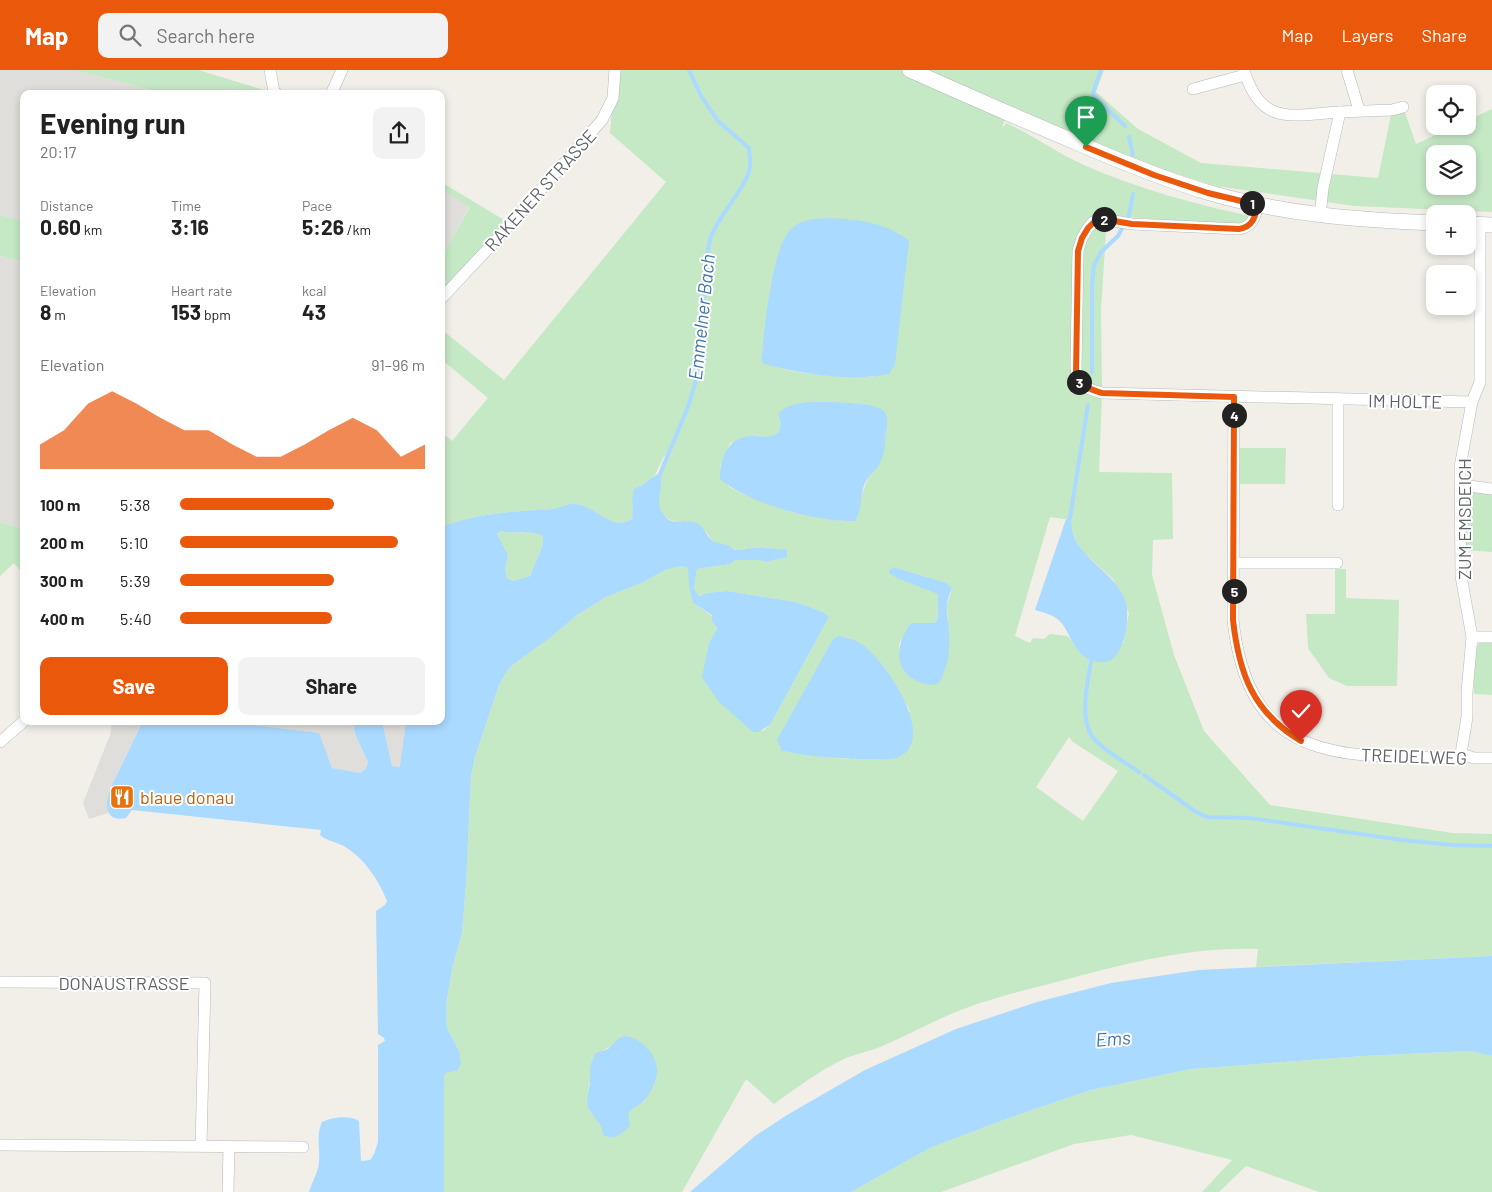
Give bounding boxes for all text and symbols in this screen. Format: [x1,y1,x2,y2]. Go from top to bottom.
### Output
search box [98,13,448,58]
text: Map [25,21,68,50]
icon: search [116,21,144,49]
text: Search here [156,24,255,47]
text: Map [1281,24,1313,46]
text: Layers [1341,24,1394,46]
text: Share [1422,24,1467,46]
map controls [1426,85,1476,315]
button: locate [1426,85,1476,135]
pin [1065,96,1107,147]
icon: arrive [1072,103,1100,131]
text: Evening run [40,106,186,140]
button: share [373,107,425,159]
street label: RAKENER STRASSE [480,125,600,255]
text: 20:17 [40,142,76,161]
button: layers [1426,145,1476,195]
pin: 1 [1240,190,1264,216]
text: 1 [1250,195,1255,212]
text: Distance [40,197,93,214]
text: Time [171,197,201,214]
text: Pace [302,197,332,214]
button: + [1426,205,1476,255]
pin: 2 [1092,206,1116,232]
text: 2 [1101,211,1108,228]
text: 0.60 [40,214,81,239]
text: 3:16 [171,214,209,239]
text: 5:26 [302,214,344,239]
text: km [81,221,102,238]
text: /km [344,221,371,238]
water label: Emmelner Bach [683,253,719,381]
button: − [1426,265,1476,315]
text: Elevation [40,282,96,299]
text: Heart rate [171,282,232,299]
text: kcal [302,282,326,299]
text: 8 [40,299,51,324]
text: 153 [171,299,201,324]
text: 43 [302,299,326,324]
text: m [51,306,66,323]
text: bpm [201,306,231,323]
text: Elevation [40,355,104,374]
text: 91–96 m [371,355,425,374]
pin: 3 [1066,370,1092,394]
text: 3 [1076,374,1083,391]
street label: IM HOLTE [1368,389,1442,413]
pin: 4 [1222,402,1246,428]
text: 4 [1230,407,1239,424]
street label: ZUM EMSDEICH [1453,458,1475,580]
text: 100 m [40,495,80,514]
text: 5:38 [120,495,150,514]
text: 200 m [40,533,84,552]
text: 5:10 [120,533,148,552]
text: 300 m [40,571,83,590]
text: 5:39 [120,571,150,590]
pin: 5 [1222,578,1246,604]
text: 5 [1231,583,1238,600]
text: 400 m [40,609,84,628]
text: 5:40 [120,609,152,628]
button: Save [40,657,228,715]
button: Share [238,657,425,715]
pin [1280,690,1322,741]
icon: check [1287,697,1315,725]
street label: TREIDELWEG [1361,743,1467,769]
restaurant icon: blaue donau [109,784,135,810]
place label: blaue donau [140,786,234,808]
street label: DONAUSTRASSE [58,972,190,994]
water label: Ems [1095,1025,1132,1051]

